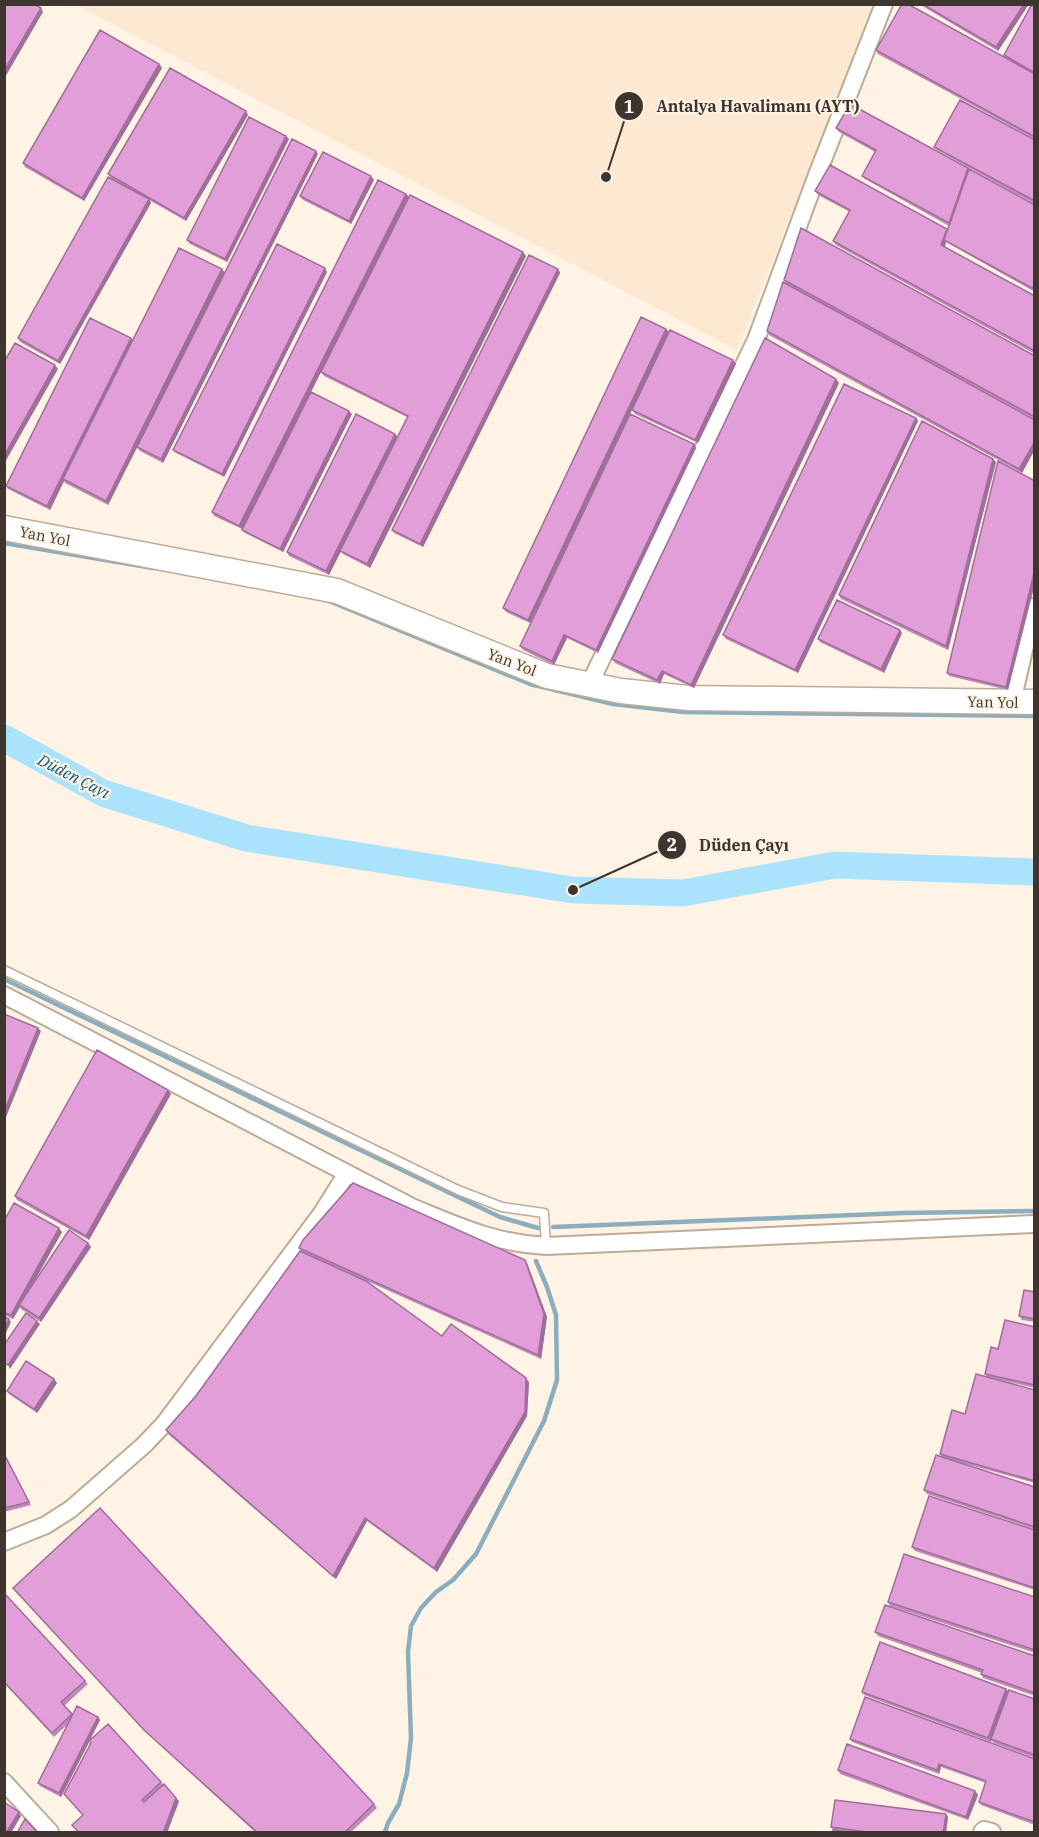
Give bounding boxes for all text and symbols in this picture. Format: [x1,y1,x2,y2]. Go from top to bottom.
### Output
callout: Antalya Havalimanı (AYT) [614,89,871,123]
text: 1 [624,95,635,118]
text: Antalya Havalimanı (AYT) [657,96,860,116]
street label: Yan Yol [18,522,72,550]
street label: Yan Yol [485,644,539,680]
street label: Yan Yol [967,692,1019,712]
water label: Düden Çayı [34,749,113,803]
callout: Düden Çayı [657,828,801,862]
text: 2 [667,833,677,856]
text: Düden Çayı [699,835,789,855]

